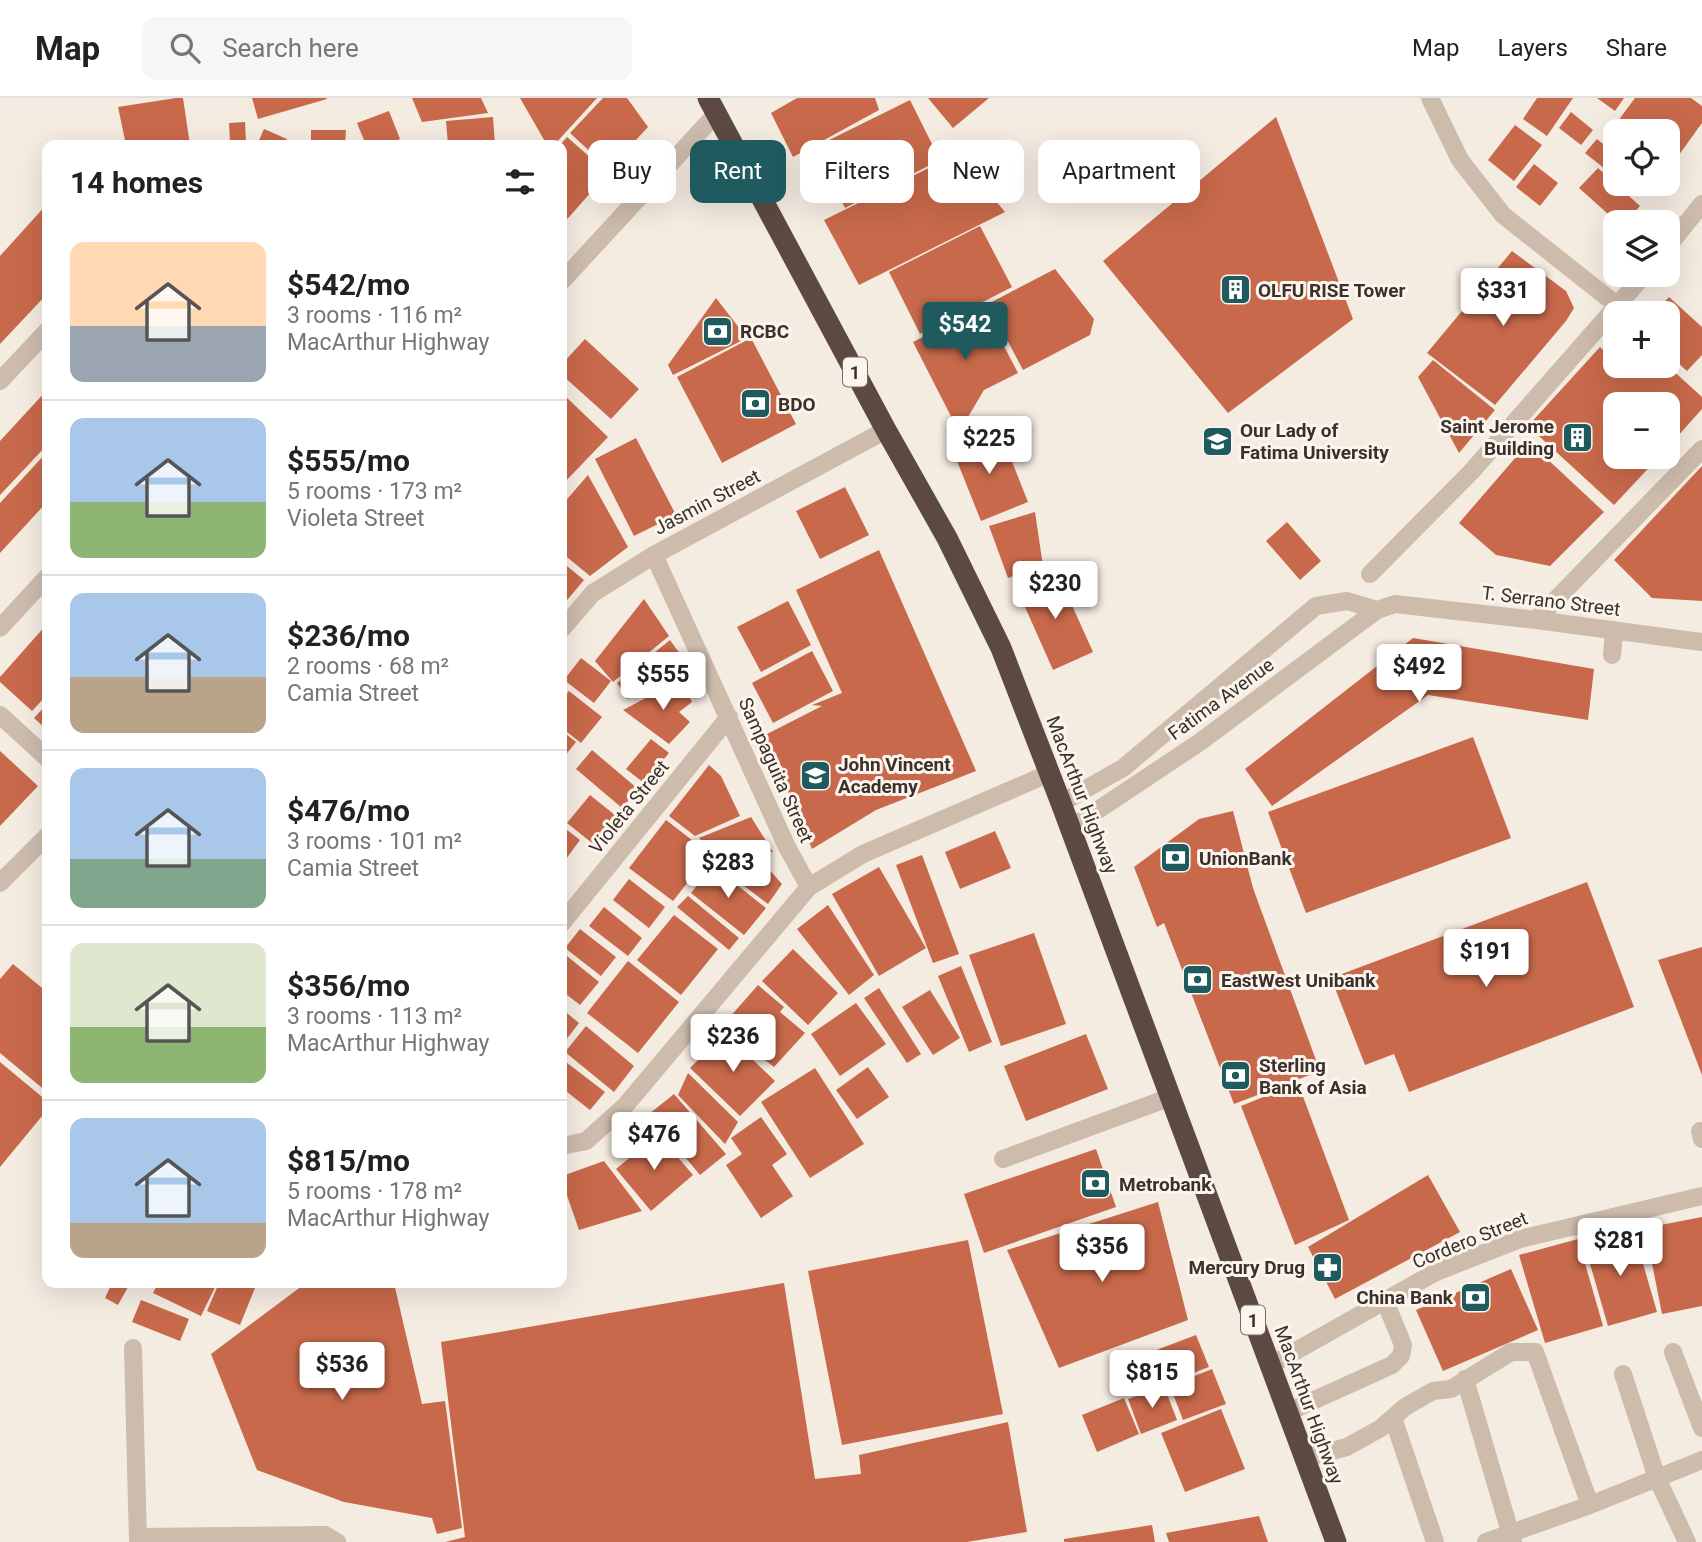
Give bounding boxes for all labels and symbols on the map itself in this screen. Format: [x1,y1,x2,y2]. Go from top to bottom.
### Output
pin: $331 [1462,268,1544,328]
building icon: OLFU RISE Tower [1218,273,1252,307]
place label: OLFU RISE Tower [1258,279,1406,302]
pin: $542 [924,302,1006,362]
bank icon: RCBC [700,314,734,348]
place label: RCBC [740,320,789,343]
road number: 1 [843,358,867,386]
bank icon: BDO [738,387,772,421]
place label: BDO [778,393,816,416]
place label: Saint Jerome Building [1440,415,1554,460]
pin: $225 [948,416,1030,476]
place label: Our Lady of Fatima University [1240,419,1389,464]
building icon: Saint Jerome Building [1560,420,1594,454]
school or university icon: Our Lady of Fatima University [1200,424,1234,458]
street label: Jasmin Street [650,464,764,540]
pin: $230 [1014,561,1096,621]
street label: T. Serrano Street [1480,581,1622,621]
pin: $492 [1378,644,1460,704]
pin: $555 [622,652,704,712]
street label: Fatima Avenue [1164,653,1278,745]
street label: Sampaguita Street [734,694,818,846]
street label: MacArthur Highway [1041,713,1123,877]
place label: John Vincent Academy [838,753,951,798]
street label: Violeta Street [584,756,674,858]
school or university icon: John Vincent Academy [798,758,832,792]
pin: $283 [687,840,769,900]
bank icon: UnionBank [1159,841,1193,875]
place label: UnionBank [1199,847,1293,870]
pin: $191 [1445,930,1527,989]
bank icon: EastWest Unibank [1181,963,1215,997]
place label: EastWest Unibank [1221,969,1376,992]
pin: $236 [692,1014,774,1074]
place label: Sterling Bank of Asia [1259,1054,1367,1099]
bank icon: Sterling Bank of Asia [1219,1059,1253,1093]
pin: $476 [613,1112,695,1172]
bank icon: Metrobank [1079,1167,1113,1201]
place label: Metrobank [1119,1173,1212,1196]
street label: Cordero Street [1409,1206,1531,1274]
pin: $281 [1579,1218,1661,1278]
pin: $356 [1061,1224,1143,1284]
pharmacy icon: Mercury Drug [1311,1250,1345,1284]
place label: Mercury Drug [1189,1256,1305,1279]
bank icon: China Bank [1459,1280,1493,1314]
place label: China Bank [1356,1286,1454,1309]
road number: 1 [1241,1306,1265,1335]
street label: MacArthur Highway [1270,1322,1348,1488]
pin: $536 [301,1342,383,1402]
pin: $815 [1111,1350,1193,1410]

